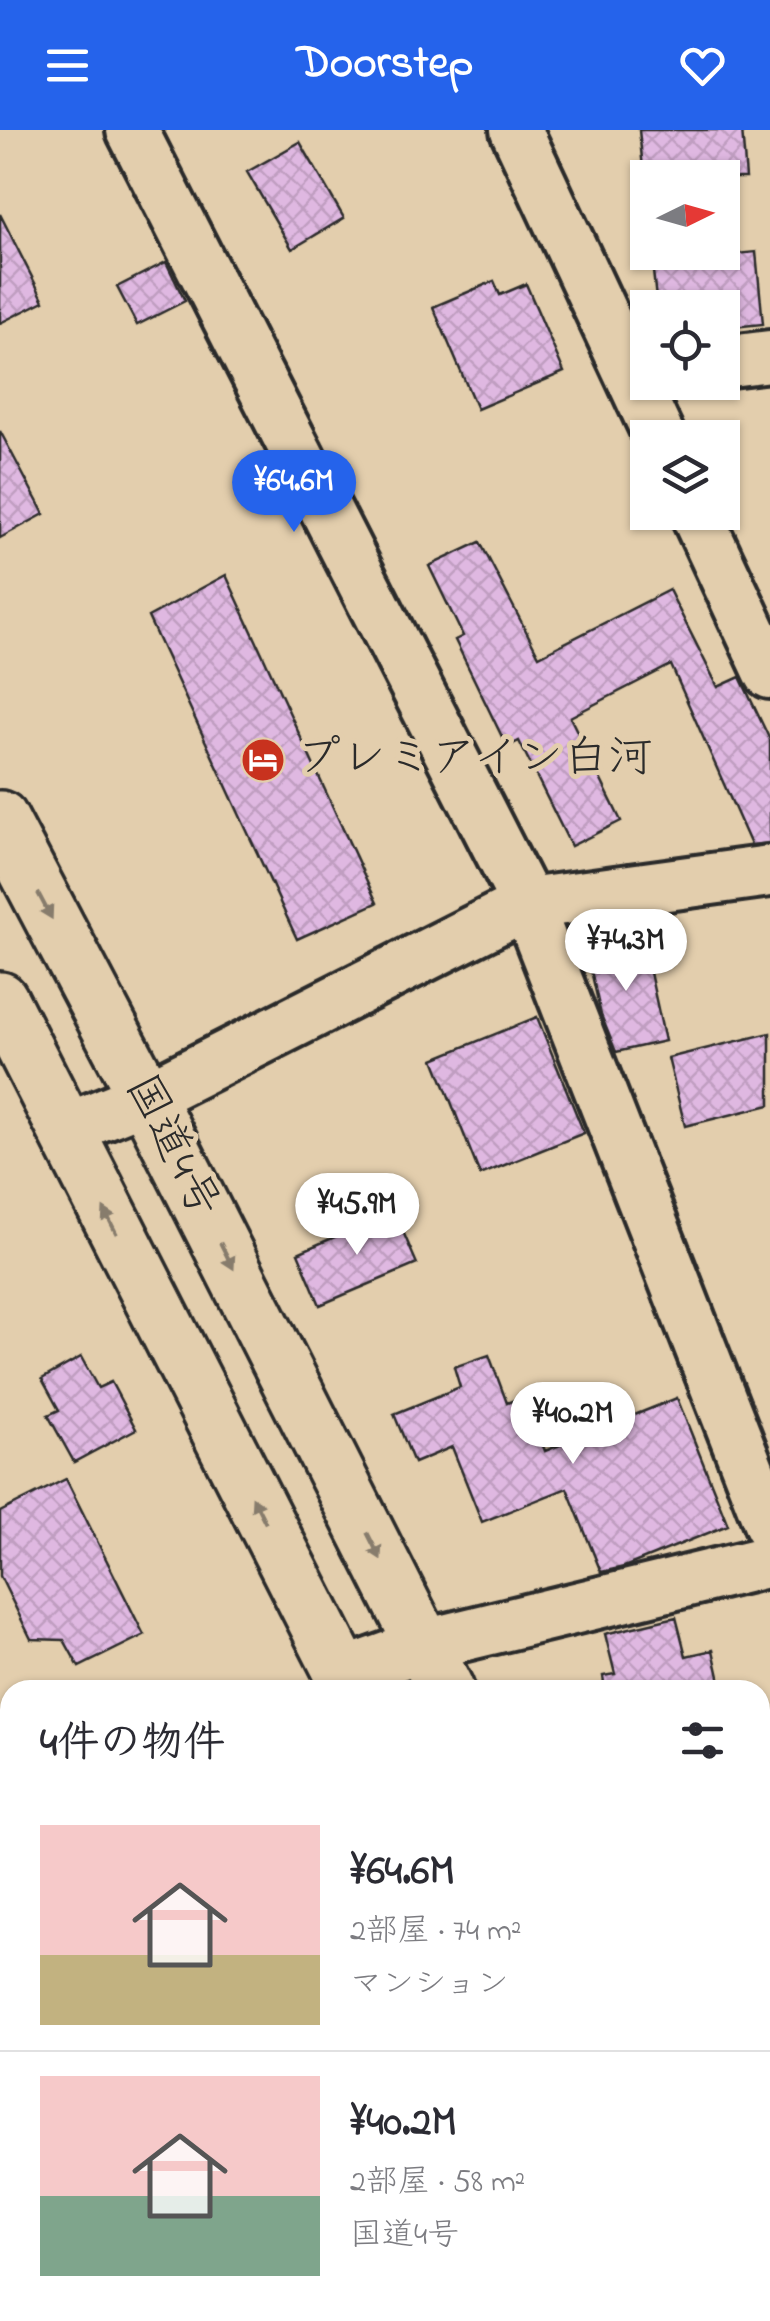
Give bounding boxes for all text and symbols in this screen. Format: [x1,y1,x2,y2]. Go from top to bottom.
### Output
text: Doorstep [297,32,473,98]
icon: menu [40,38,95,93]
icon: heart [675,38,730,93]
north arrow [630,160,740,270]
map controls [630,160,740,530]
button: locate [630,290,740,400]
button: layers [630,420,740,530]
pin: ¥64.6M [213,450,375,535]
text: ¥64.6M [254,459,334,506]
place label: プレミアイン白河 [296,727,653,793]
hotel icon: プレミアイン白河 [240,737,286,783]
one-way arrow [37,891,54,920]
pin: ¥74.3M [545,909,707,994]
text: ¥74.3M [587,918,665,965]
street label: 国道4号 [107,1064,235,1230]
pin: ¥45.9M [276,1173,438,1258]
text: ¥45.9M [317,1182,397,1229]
one-way arrow [102,1206,119,1235]
one-way arrow [218,1242,235,1271]
pin: ¥40.2M [492,1382,654,1467]
text: ¥40.2M [532,1391,614,1438]
one-way arrow [251,1495,268,1524]
one-way arrow [365,1532,382,1561]
icon: filters [675,1713,730,1768]
text: 4件の物件 [40,1714,225,1775]
text: ¥64.6M [350,1842,455,1903]
icon: home [120,1865,240,1985]
text: 2部屋 · 74 m² [350,1909,521,1956]
text: マンション [350,1962,509,2009]
text: ¥40.2M [350,2093,457,2154]
icon: home [120,2116,240,2236]
text: 2部屋 · 58 m² [350,2160,525,2207]
text: 国道4号 [350,2213,459,2260]

